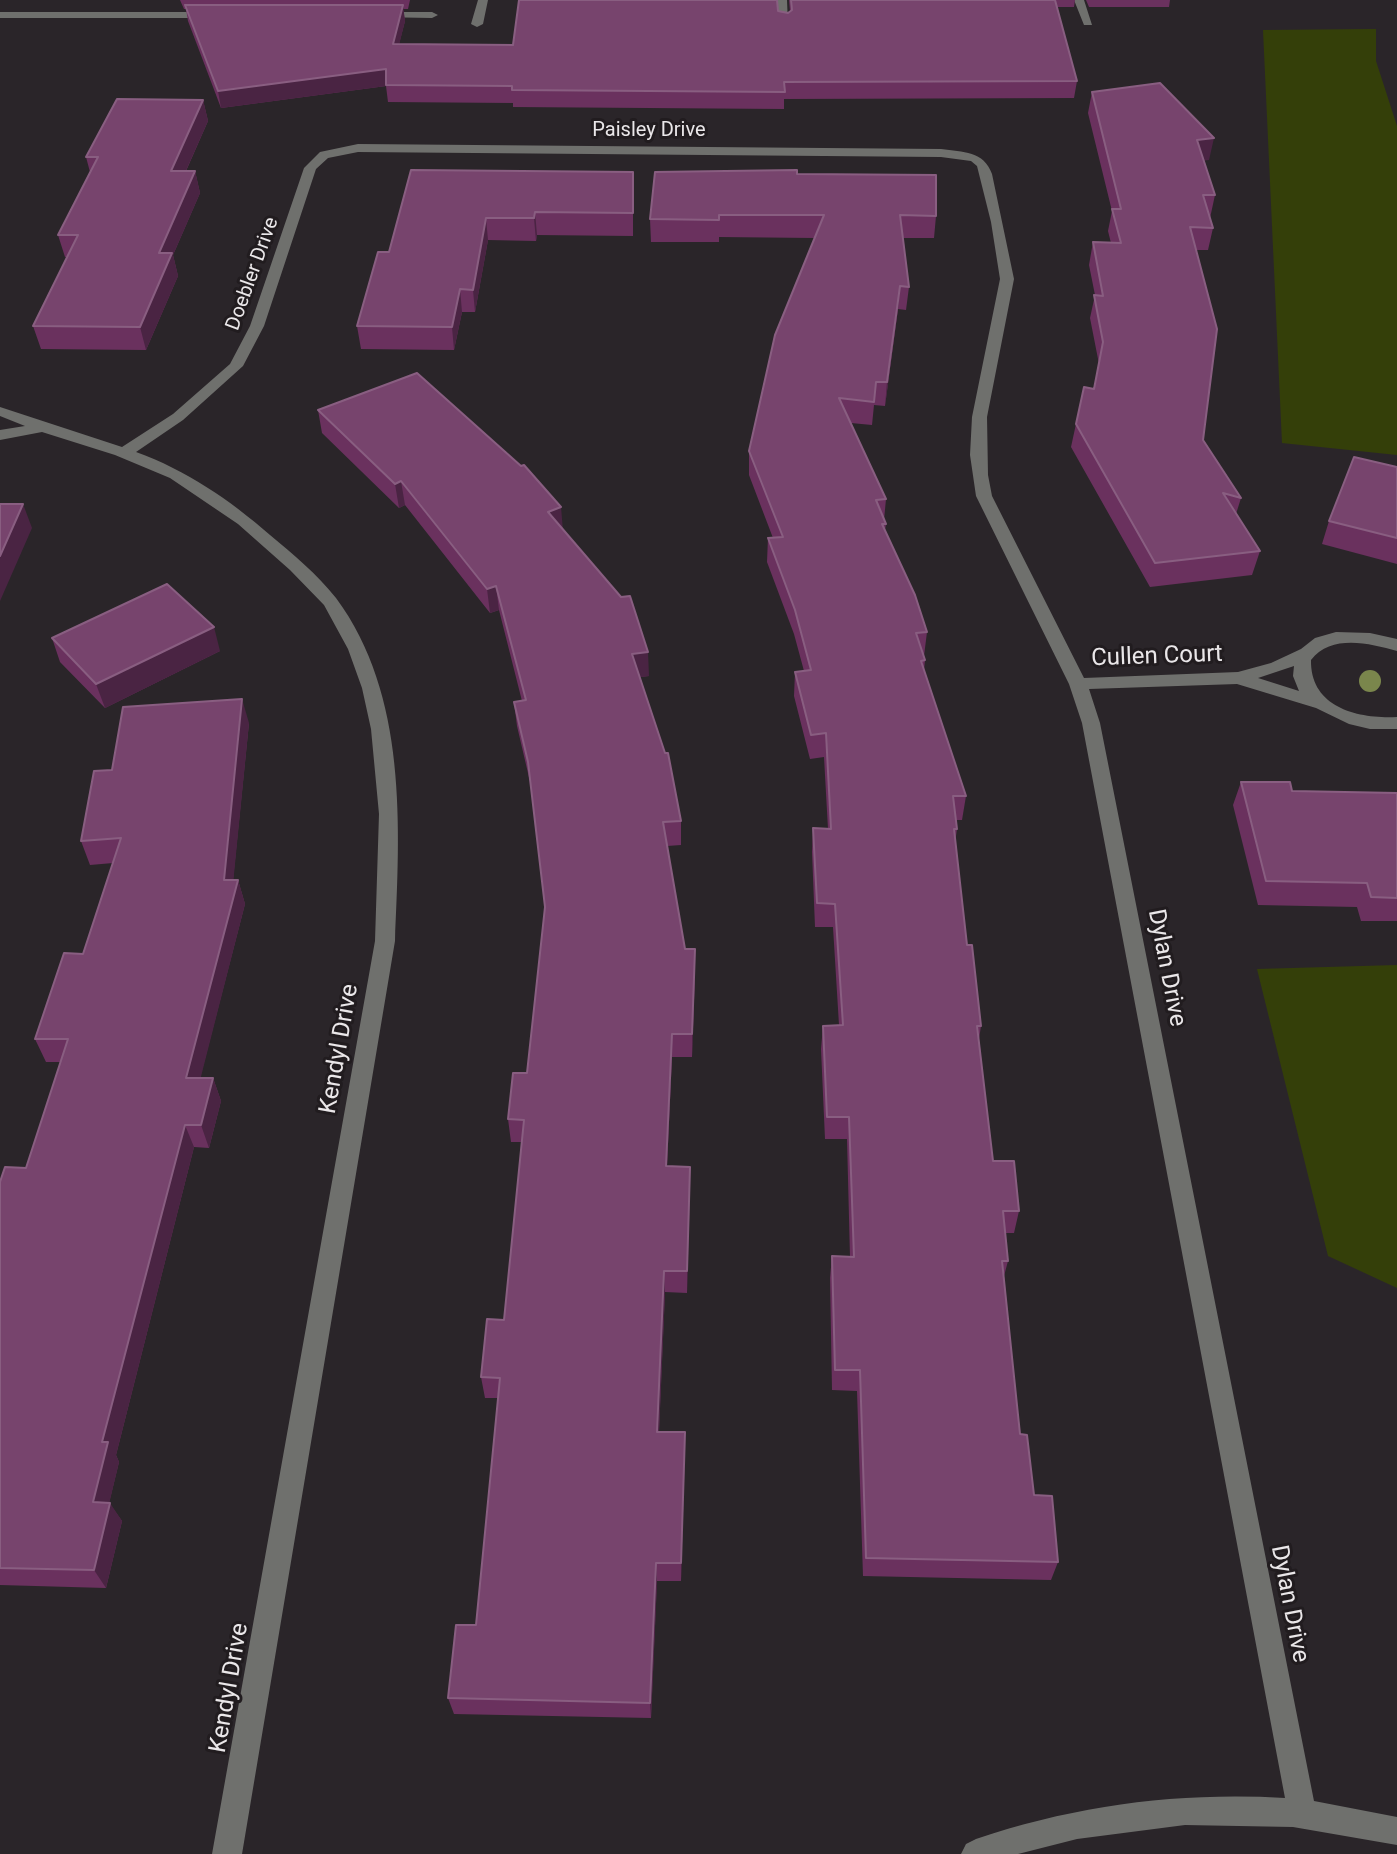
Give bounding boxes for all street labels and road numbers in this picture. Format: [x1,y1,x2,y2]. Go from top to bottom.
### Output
street label: Paisley Drive [592,119,706,143]
street label: Doebler Drive [221,214,285,334]
street label: Cullen Court [1091,640,1223,674]
street label: Dylan Drive [1140,907,1192,1029]
street label: Kendyl Drive [314,982,366,1116]
street label: Dylan Drive [1263,1543,1315,1665]
street label: Kendyl Drive [204,1621,256,1755]

